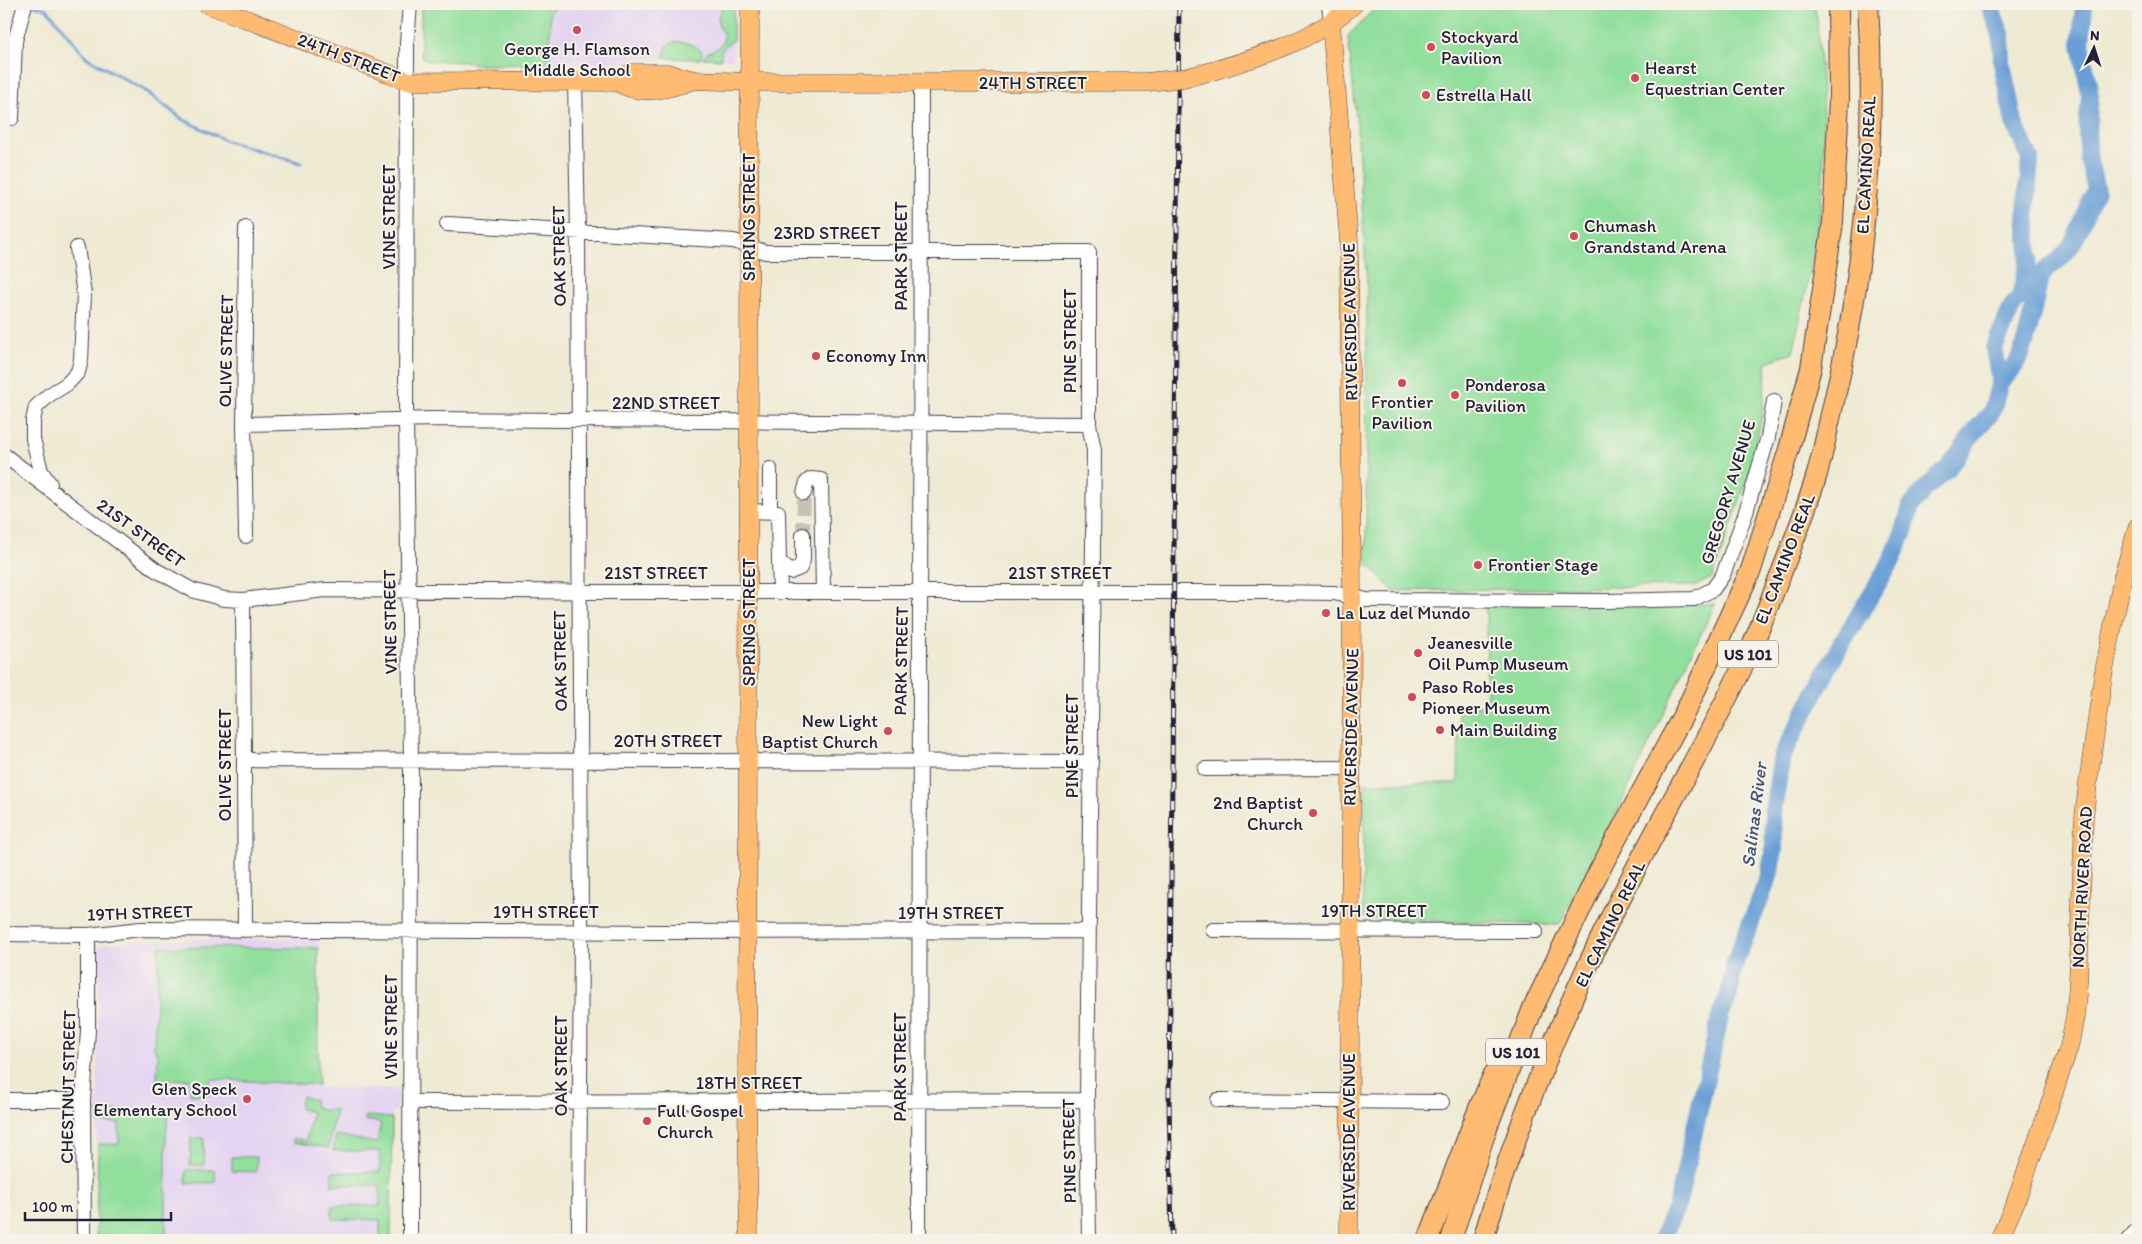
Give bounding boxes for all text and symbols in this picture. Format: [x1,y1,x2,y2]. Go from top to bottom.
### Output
north arrow [2070,22,2120,72]
marker: George H. Flamson Middle School [571,24,583,36]
place label: Stockyard Pavilion [1441,26,1519,69]
text: N [2090,27,2100,44]
street label: 24TH STREET [294,28,404,88]
place label: George H. Flamson Middle School [504,38,650,81]
marker: Stockyard Pavilion [1425,41,1437,53]
place label: Hearst Equestrian Center [1645,57,1785,100]
street label: 24TH STREET [979,72,1087,94]
marker: Hearst Equestrian Center [1629,72,1641,84]
place label: Estrella Hall [1436,84,1532,106]
marker: Estrella Hall [1420,89,1432,101]
street label: EL CAMINO REAL [1851,96,1881,234]
street label: SPRING STREET [738,153,760,281]
street label: VINE STREET [378,165,400,269]
street label: PARK STREET [890,201,912,311]
street label: OAK STREET [547,205,571,307]
place label: Chumash Grandstand Arena [1584,215,1727,258]
street label: 23RD STREET [773,222,881,244]
marker: Chumash Grandstand Arena [1568,230,1580,242]
street label: RIVERSIDE AVENUE [1338,243,1362,401]
street label: PINE STREET [1059,289,1081,393]
street label: OLIVE STREET [214,294,238,408]
place label: Economy Inn [826,345,927,367]
marker: Economy Inn [810,350,822,362]
place label: Ponderosa Pavilion [1465,374,1547,417]
marker: Frontier Pavilion [1396,377,1408,389]
marker: Ponderosa Pavilion [1449,389,1461,401]
place label: Frontier Pavilion [1371,391,1434,434]
street label: 22ND STREET [612,392,720,414]
street label: GREGORY AVENUE [1696,417,1760,567]
street label: EL CAMINO REAL [1750,491,1820,627]
street label: 21ST STREET [93,494,189,572]
place label: Frontier Stage [1488,554,1598,576]
street label: SPRING STREET [738,558,760,686]
marker: Frontier Stage [1472,559,1484,571]
street label: 21ST STREET [604,562,708,584]
street label: 21ST STREET [1008,562,1112,584]
street label: VINE STREET [378,569,402,675]
place label: La Luz del Mundo [1336,602,1470,624]
street label: PARK STREET [889,606,913,716]
marker: La Luz del Mundo [1320,607,1332,619]
street label: OAK STREET [548,610,572,712]
place label: Jeanesville Oil Pump Museum [1428,632,1569,675]
road number: US 101 [1718,641,1778,668]
marker: Jeanesville Oil Pump Museum [1412,647,1424,659]
street label: RIVERSIDE AVENUE [1339,648,1363,806]
place label: Paso Robles Pioneer Museum [1422,676,1550,719]
marker: Paso Robles Pioneer Museum [1406,691,1418,703]
street label: PINE STREET [1061,694,1083,798]
street label: OLIVE STREET [214,709,236,821]
place label: New Light Baptist Church [762,710,878,753]
place label: Main Building [1450,719,1558,741]
marker: Main Building [1434,724,1446,736]
marker: New Light Baptist Church [882,725,894,737]
street label: 20TH STREET [614,730,722,752]
water label: Salinas River [1736,760,1772,868]
place label: 2nd Baptist Church [1213,792,1303,835]
street label: NORTH RIVER ROAD [2067,805,2097,968]
marker: 2nd Baptist Church [1307,807,1319,819]
street label: EL CAMINO REAL [1570,857,1650,991]
street label: 19TH STREET [87,900,193,926]
street label: 19TH STREET [1321,900,1427,922]
street label: 19TH STREET [493,901,599,923]
street label: 19TH STREET [898,902,1004,924]
street label: VINE STREET [380,975,402,1079]
street label: CHESTNUT STREET [56,1010,80,1164]
street label: PARK STREET [889,1012,911,1122]
street label: OAK STREET [550,1015,572,1117]
road number: US 101 [1486,1038,1546,1066]
street label: RIVERSIDE AVENUE [1338,1053,1360,1211]
street label: 18TH STREET [696,1072,802,1094]
place label: Glen Speck Elementary School [93,1078,237,1121]
marker: Glen Speck Elementary School [241,1093,253,1105]
street label: PINE STREET [1057,1098,1081,1204]
place label: Full Gospel Church [657,1100,743,1143]
marker: Full Gospel Church [641,1115,653,1127]
scale bar [25,1189,171,1221]
text: 100 m [32,1198,74,1216]

